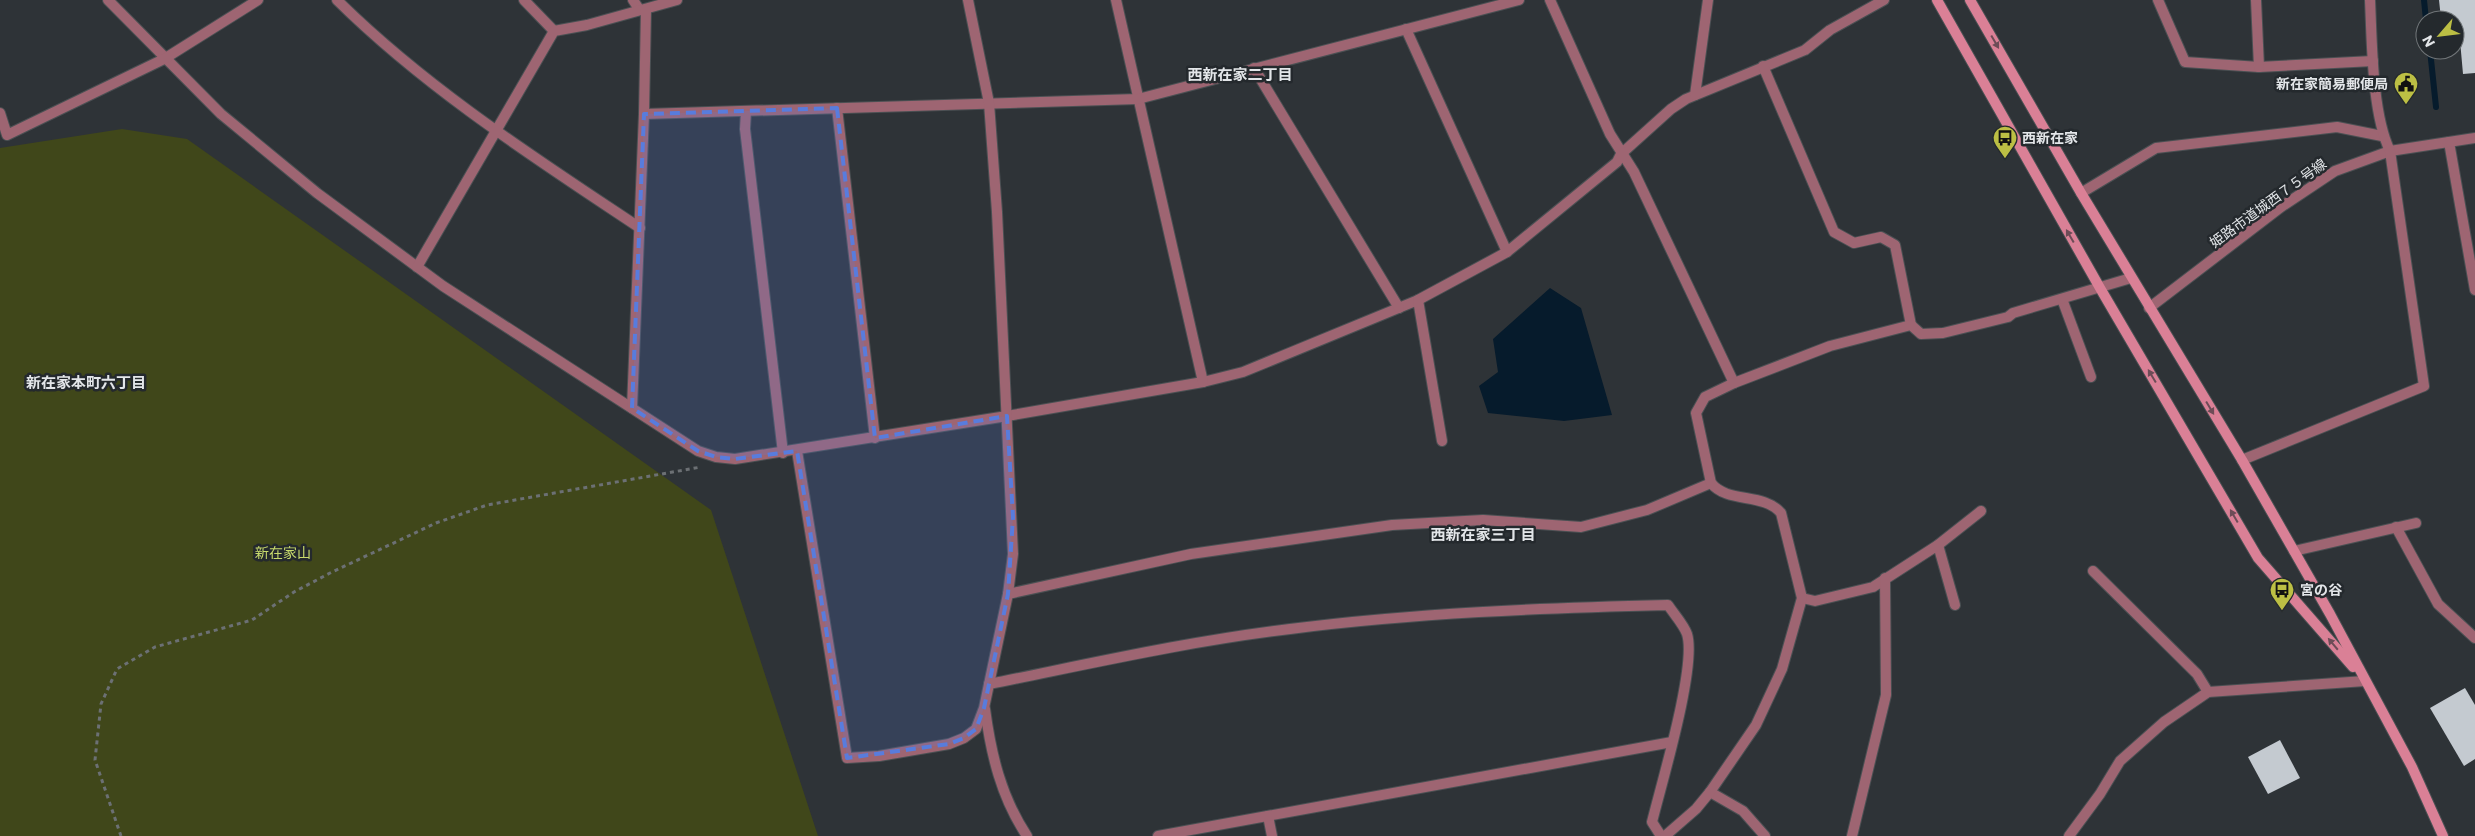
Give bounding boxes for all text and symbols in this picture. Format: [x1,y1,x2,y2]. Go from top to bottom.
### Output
north arrow [2415,10,2465,60]
text: N [2418,33,2438,50]
one-way arrow [1990,36,1999,49]
district label: 西新在家二丁目 [1187,65,1293,83]
public building icon: 新在家簡易郵便局 [2393,71,2419,105]
place label: 新在家簡易郵便局 [2276,75,2388,92]
bus stop icon: 西新在家 [1992,125,2018,159]
place label: 西新在家 [2022,129,2078,146]
street label: 姫路市道城西７５号線 [2206,155,2329,251]
one-way arrow [2066,228,2074,243]
one-way arrow [2147,370,2156,383]
district label: 新在家本町六丁目 [26,373,146,391]
one-way arrow [2206,402,2215,415]
one-way arrow [2230,509,2238,524]
district label: 西新在家三丁目 [1430,525,1536,543]
park label: 新在家山 [255,544,311,561]
bus stop icon: 宮の谷 [2269,577,2295,611]
place label: 宮の谷 [2300,581,2343,598]
one-way arrow [2328,638,2339,651]

